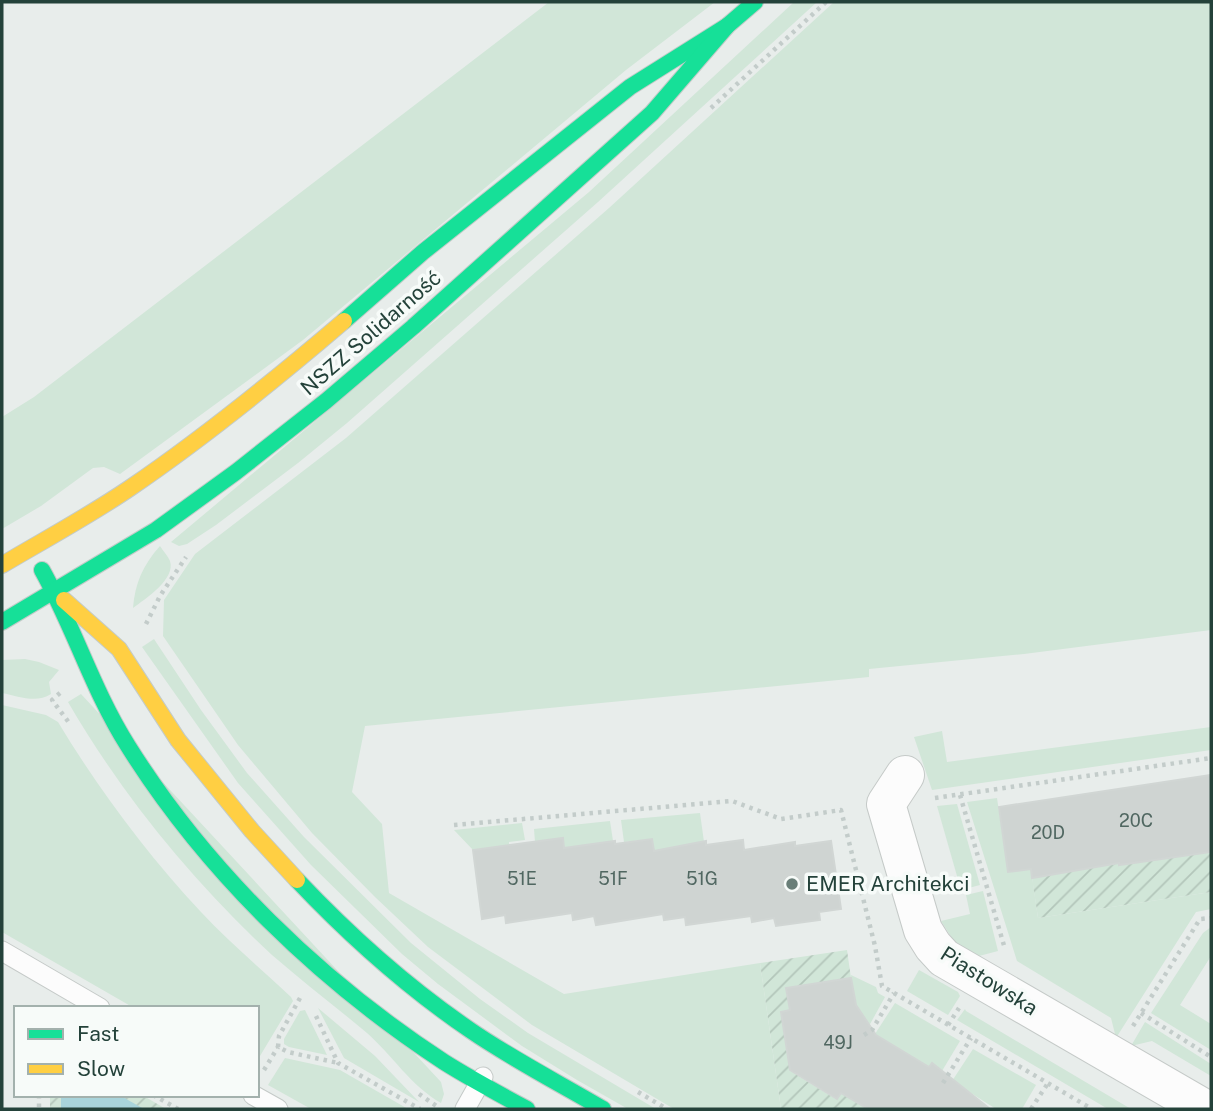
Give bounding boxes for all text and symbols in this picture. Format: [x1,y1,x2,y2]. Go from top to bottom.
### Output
street label: NSZZ Solidarność [295,265,446,400]
house number: 20C [1119,810,1153,831]
house number: 20D [1031,822,1065,843]
house number: 51E [507,868,537,889]
house number: 51F [598,868,628,889]
house number: 51G [686,868,718,889]
place label: EMER Architekci [806,871,969,896]
marker: EMER Architekci [784,876,800,892]
street label: Piastowska [936,941,1043,1020]
legend [14,1006,259,1097]
text: Fast [77,1021,119,1046]
house number: 49J [823,1032,853,1053]
text: Slow [77,1056,125,1081]

